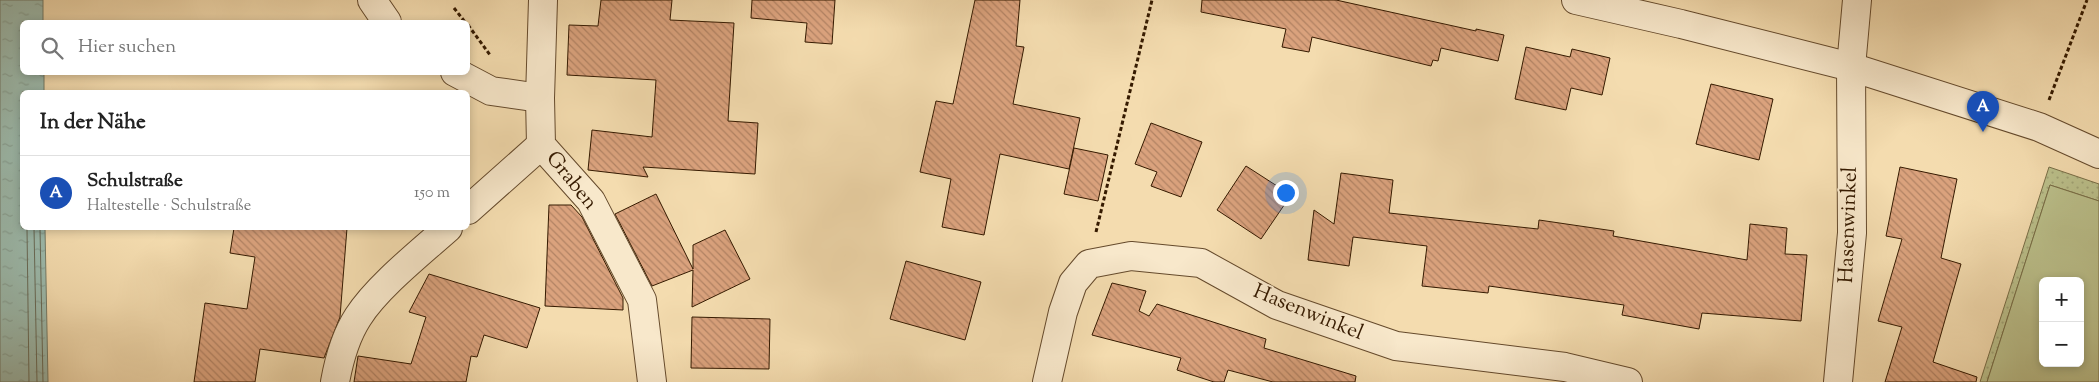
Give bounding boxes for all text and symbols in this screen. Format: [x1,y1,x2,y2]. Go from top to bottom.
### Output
search box [20,20,470,75]
icon: search [38,34,66,62]
text: Hier suchen [78,34,176,61]
pin: A [1967,91,1999,132]
text: In der Nähe [40,108,146,138]
street label: Graben [538,145,604,217]
street label: Hasenwinkel [1832,166,1866,284]
text: Schulstraße [87,168,183,195]
your location [1273,180,1299,206]
text: A [50,182,63,205]
text: 150 m [414,182,450,205]
text: Haltestelle · Schulstraße [87,195,251,218]
street label: Hasenwinkel [1248,277,1368,349]
map controls [2039,277,2084,367]
button: + [2039,277,2084,322]
button: − [2039,322,2084,367]

